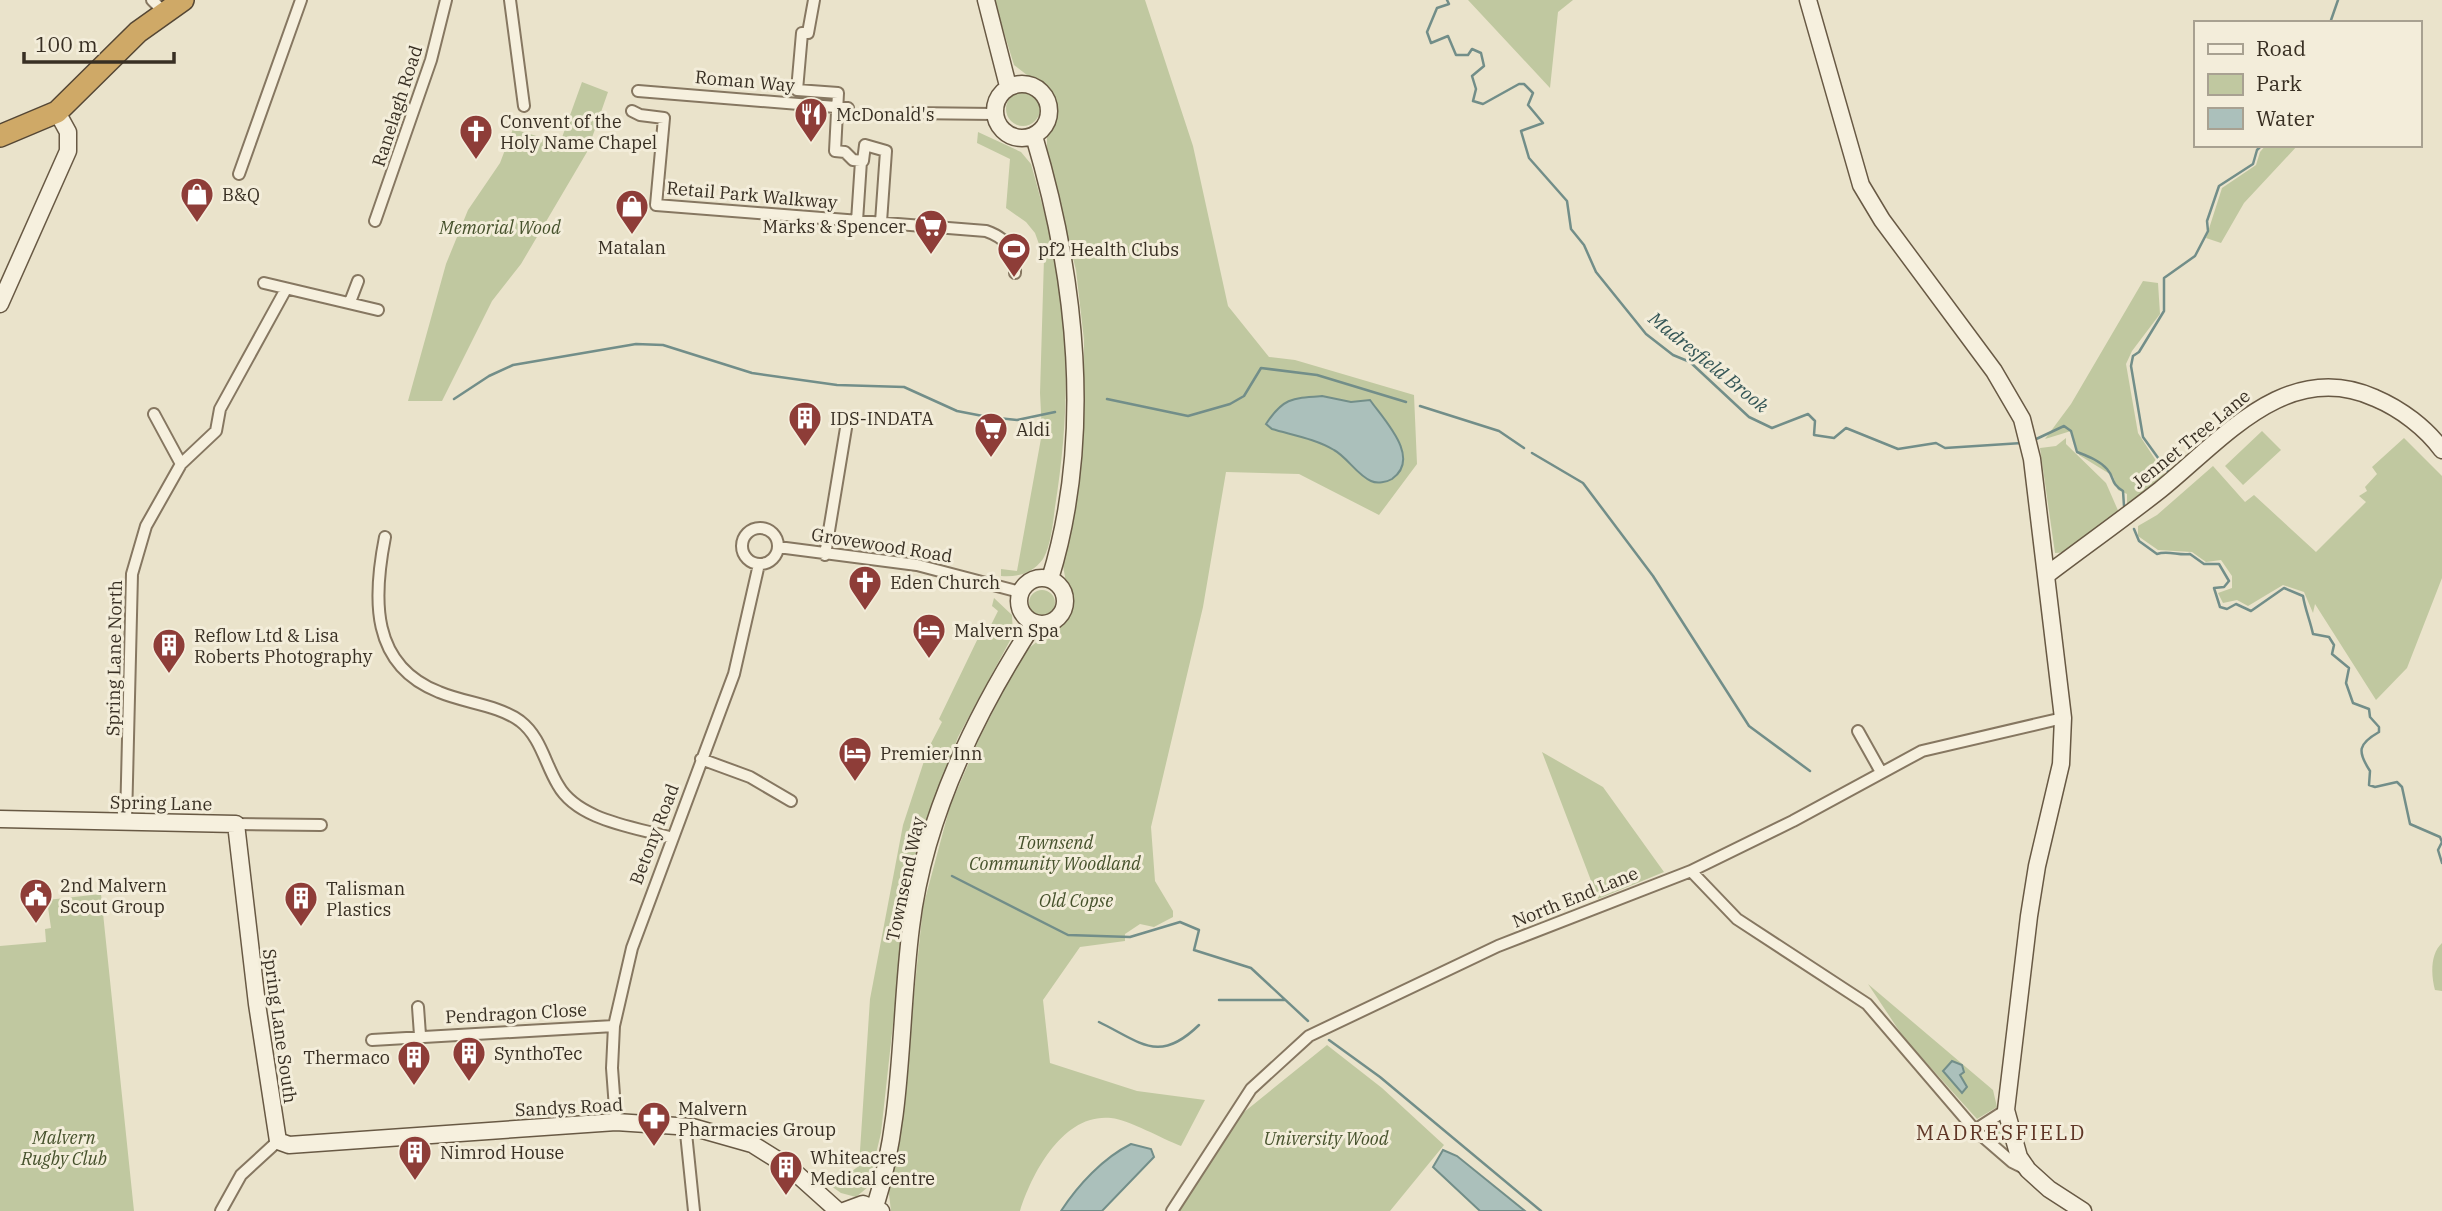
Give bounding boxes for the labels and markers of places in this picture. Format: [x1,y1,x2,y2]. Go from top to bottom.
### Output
restaurant icon: McDonald's [792,95,830,144]
place label: McDonald's [836,103,935,126]
place label: Convent of the Holy Name Chapel [500,110,657,154]
church icon: Convent of the Holy Name Chapel [457,112,495,161]
shop icon: B&Q [178,175,216,224]
place label: B&Q [222,183,260,206]
shop icon: Matalan [613,187,651,236]
supermarket icon: Marks & Spencer [912,207,950,256]
place label: Marks & Spencer [762,215,906,238]
sports icon: pf2 Health Clubs [995,230,1033,279]
place label: Matalan [598,236,666,259]
place label: pf2 Health Clubs [1038,238,1179,261]
building icon: IDS-INDATA [786,399,824,448]
place label: IDS-INDATA [830,407,934,430]
supermarket icon: Aldi [972,410,1010,459]
place label: Aldi [1016,418,1051,441]
church icon: Eden Church [846,563,884,612]
place label: Eden Church [890,571,1000,594]
hotel icon: Malvern Spa [910,611,948,660]
place label: Malvern Spa [954,619,1059,642]
place label: Reflow Ltd & Lisa Roberts Photography [194,624,373,668]
building icon: Reflow Ltd & Lisa Roberts Photography [150,626,188,675]
hotel icon: Premier Inn [836,734,874,783]
place label: Premier Inn [880,742,983,765]
place label: 2nd Malvern Scout Group [60,874,167,918]
public building icon: 2nd Malvern Scout Group [17,876,55,925]
place label: Talisman Plastics [326,877,405,921]
building icon: Talisman Plastics [282,879,320,928]
building icon: SynthoTec [450,1034,488,1083]
building icon: Thermaco [395,1038,433,1087]
place label: SynthoTec [494,1042,583,1065]
place label: Thermaco [303,1046,390,1069]
place label: Malvern Pharmacies Group [678,1097,836,1141]
pharmacy icon: Malvern Pharmacies Group [635,1099,673,1148]
building icon: Nimrod House [396,1133,434,1182]
place label: Nimrod House [440,1141,564,1164]
place label: Whiteacres Medical centre [810,1146,935,1190]
building icon: Whiteacres Medical centre [767,1148,805,1197]

